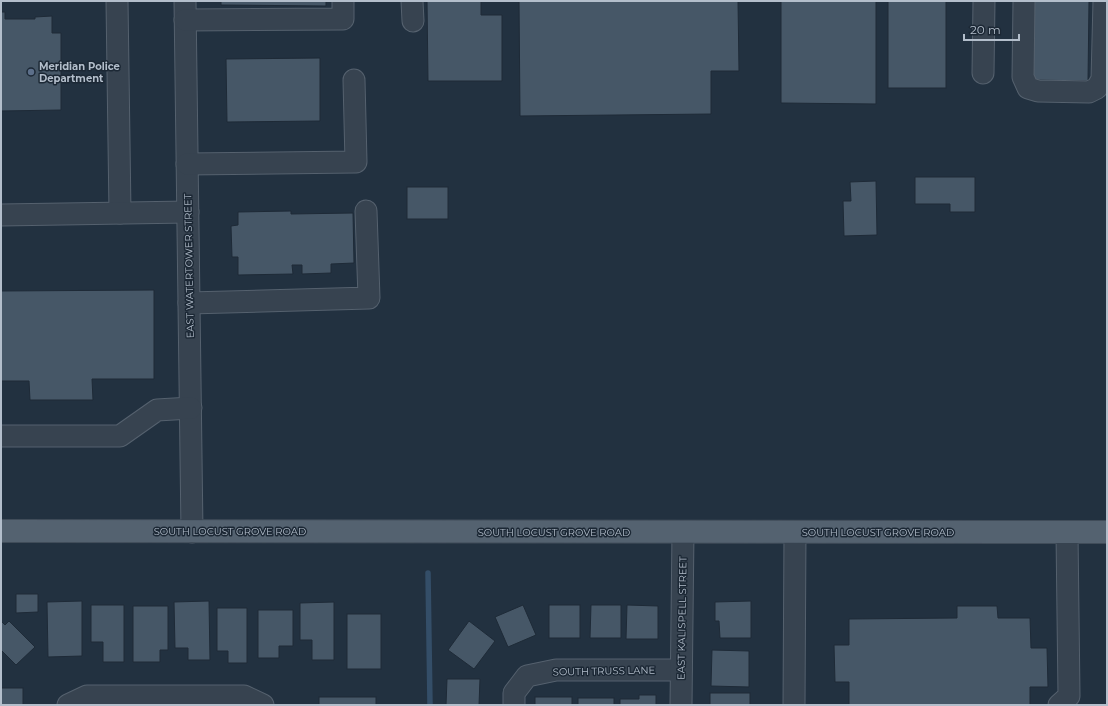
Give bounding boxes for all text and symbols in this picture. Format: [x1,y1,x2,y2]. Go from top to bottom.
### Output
scale bar [964,16,1019,42]
text: 20 m [970,22,1001,37]
place label: Meridian Police Department [39,60,120,85]
marker: Meridian Police Department [26,67,36,77]
street label: EAST WATERTOWER STREET [181,193,197,339]
street label: SOUTH LOCUST GROVE ROAD [154,525,306,538]
street label: SOUTH LOCUST GROVE ROAD [478,526,630,539]
street label: SOUTH LOCUST GROVE ROAD [802,526,954,539]
street label: EAST KALISPELL STREET [674,556,690,680]
street label: SOUTH TRUSS LANE [553,664,656,678]

